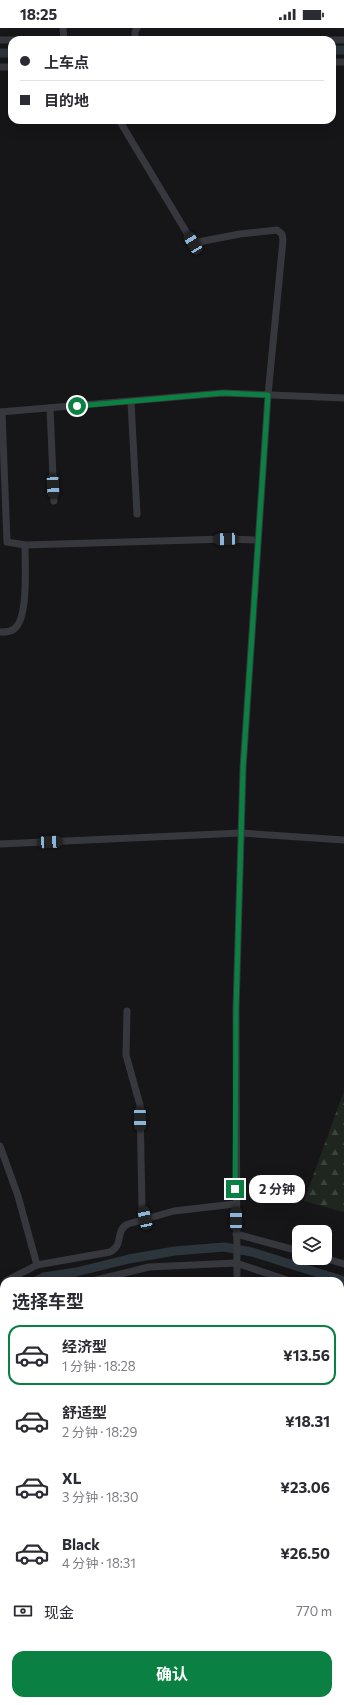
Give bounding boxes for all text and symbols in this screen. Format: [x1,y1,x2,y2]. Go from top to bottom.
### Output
text: 18:25 [20,5,57,23]
text: 上车点 [44,53,89,71]
text: 目的地 [44,91,89,109]
car [182,230,204,256]
route start [68,397,86,415]
car [46,474,60,498]
car [214,533,238,545]
car [38,835,62,849]
car [134,1107,146,1131]
callout: 2 分钟 [249,1175,305,1203]
route end [226,1180,244,1198]
text: 2 分钟 [259,1181,295,1197]
car [137,1205,153,1231]
car [230,1207,242,1231]
map controls [292,1225,332,1265]
button: layers [292,1225,332,1265]
text: 选择车型 [12,1290,84,1312]
icon: car [14,1337,50,1373]
text: 经济型 [62,1337,107,1355]
text: ¥13.56 [283,1346,330,1364]
text: 1 分钟 · 18:28 [62,1358,136,1374]
icon: car [14,1403,50,1439]
text: 舒适型 [62,1403,107,1421]
text: ¥18.31 [285,1412,330,1430]
text: 2 分钟 · 18:29 [62,1424,137,1440]
icon: car [14,1469,50,1505]
text: XL [62,1469,81,1487]
text: ¥23.06 [280,1478,330,1496]
text: 3 分钟 · 18:30 [62,1489,138,1505]
icon: car [14,1535,50,1571]
text: Black [62,1535,100,1553]
text: ¥26.50 [280,1544,330,1562]
text: 4 分钟 · 18:31 [62,1555,136,1571]
icon: cash [12,1600,34,1622]
text: 现金 [44,1603,74,1621]
text: 770 m [296,1603,332,1619]
button: 确认 [12,1651,332,1697]

